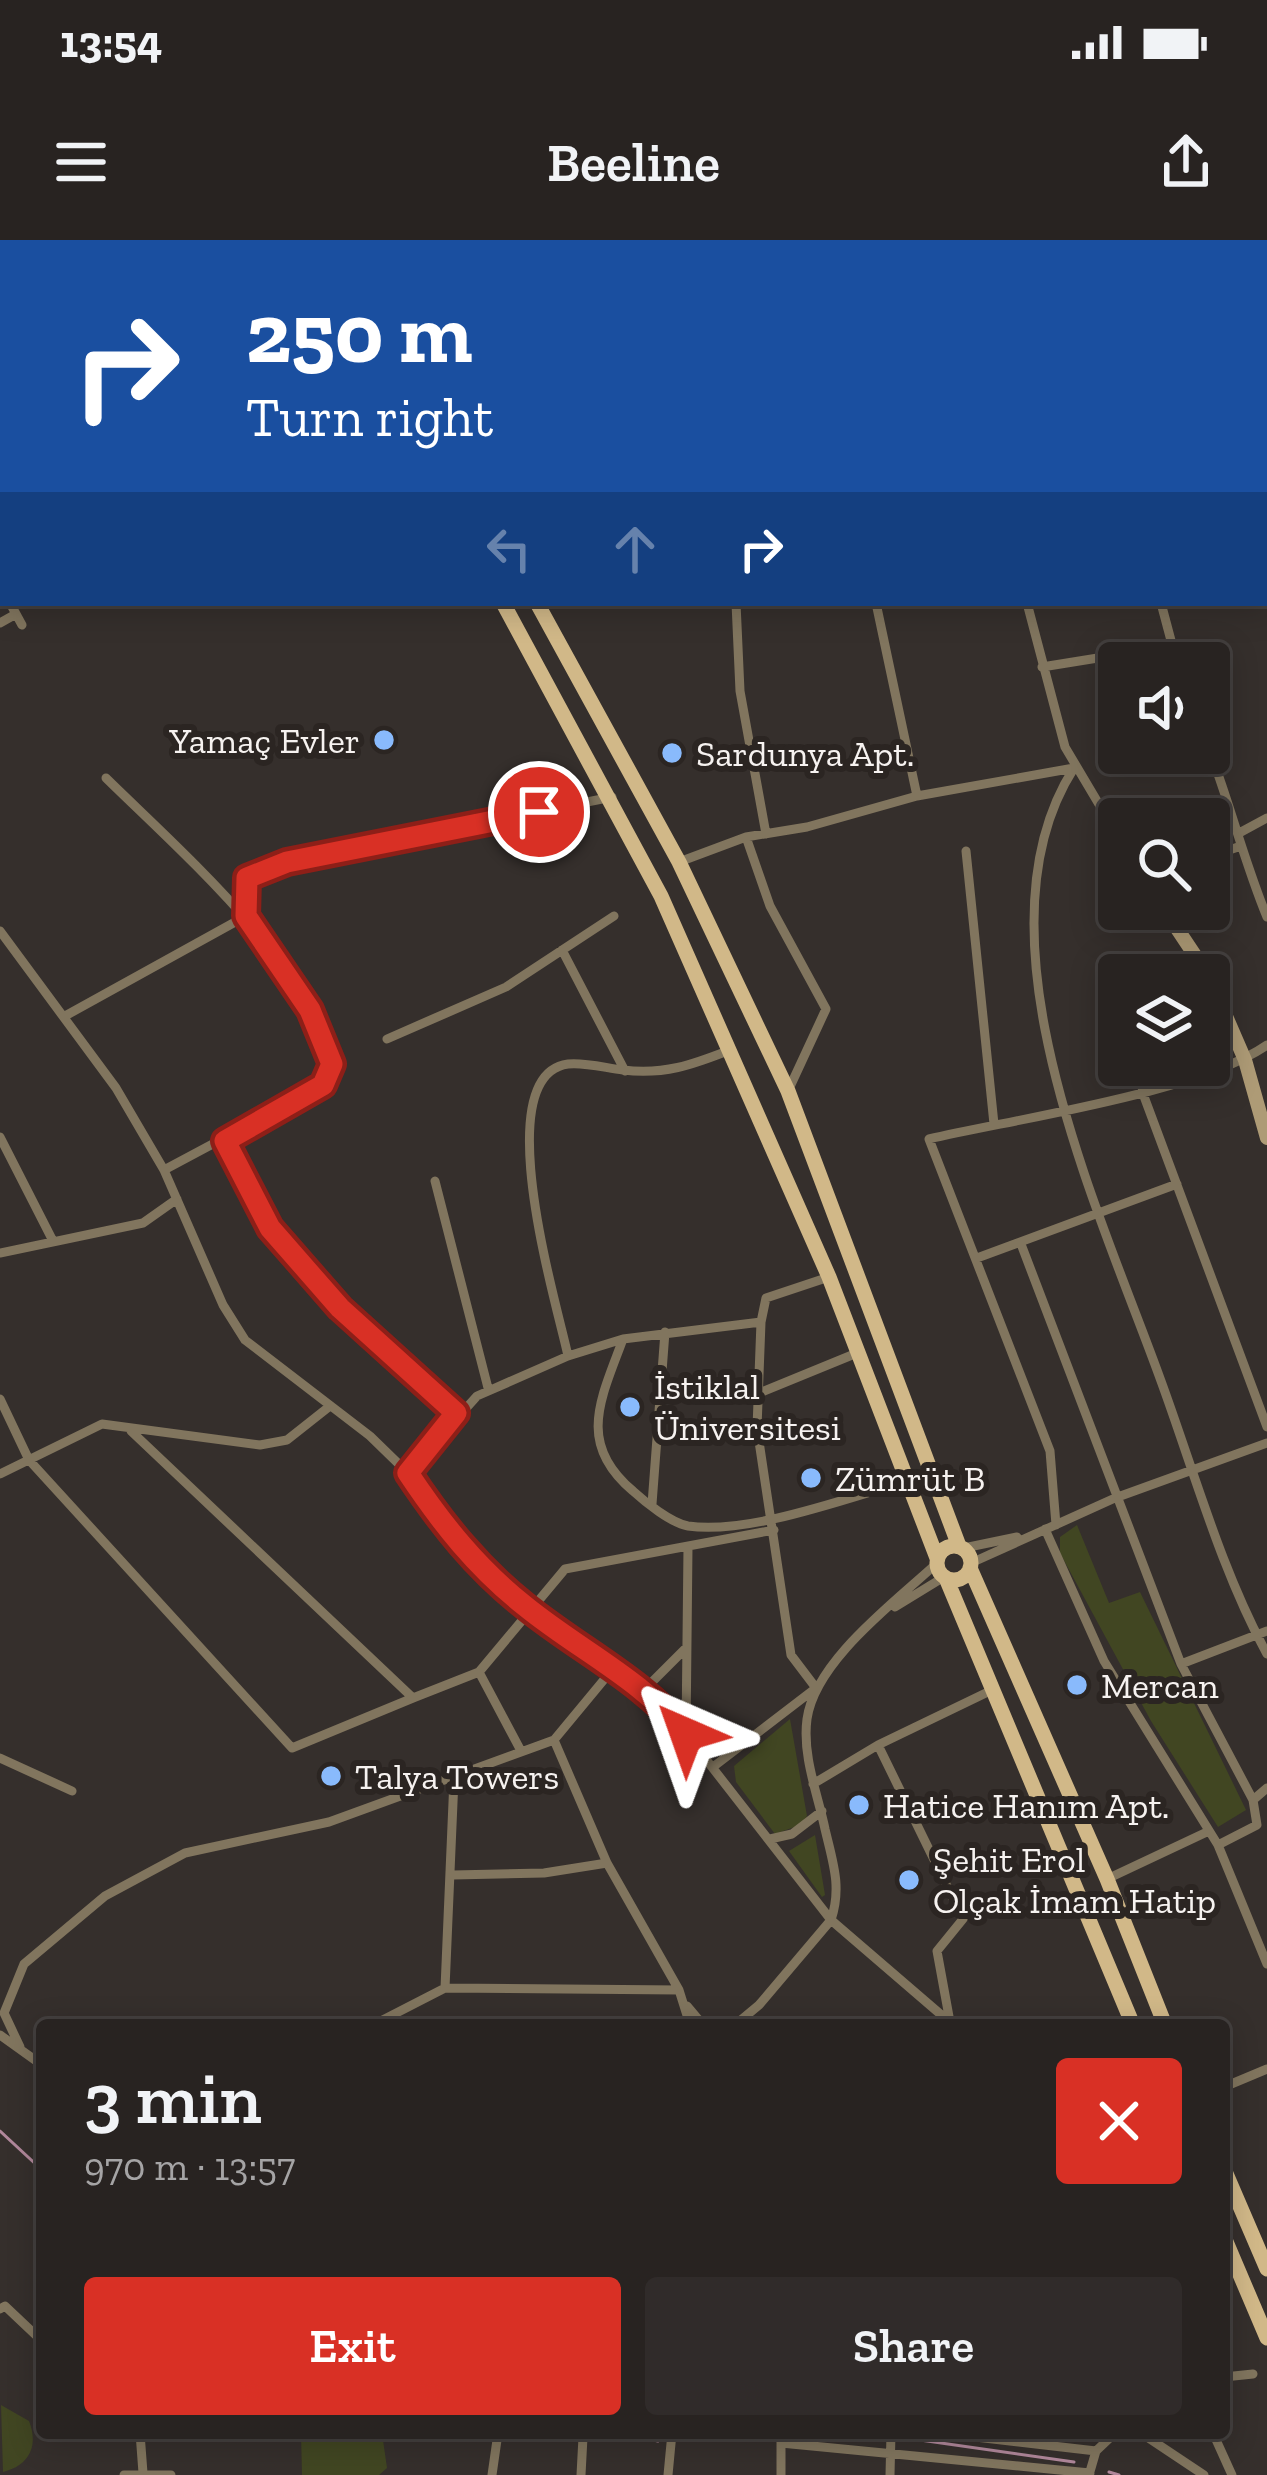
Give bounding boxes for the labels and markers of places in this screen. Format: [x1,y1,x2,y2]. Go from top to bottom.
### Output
place label: Yamaç Evler [168,719,360,762]
marker: Yamaç Evler [371,727,397,753]
place label: Sardunya Apt. [696,732,914,775]
marker: Sardunya Apt. [659,740,685,766]
pin [488,761,590,863]
place label: İstiklal Üniversitesi [654,1365,841,1449]
marker: İstiklal Üniversitesi [617,1394,643,1420]
place label: Zümrüt B [835,1457,985,1500]
marker: Zümrüt B [798,1465,824,1491]
place label: Mercan [1101,1664,1219,1707]
marker: Mercan [1064,1672,1090,1698]
place label: Talya Towers [355,1755,559,1798]
marker: Talya Towers [318,1763,344,1789]
place label: Hatice Hanım Apt. [883,1784,1169,1827]
marker: Hatice Hanım Apt. [846,1792,872,1818]
place label: Şehit Erol Olçak İmam Hatip [933,1838,1216,1922]
marker: Şehit Erol Olçak İmam Hatip [896,1867,922,1893]

